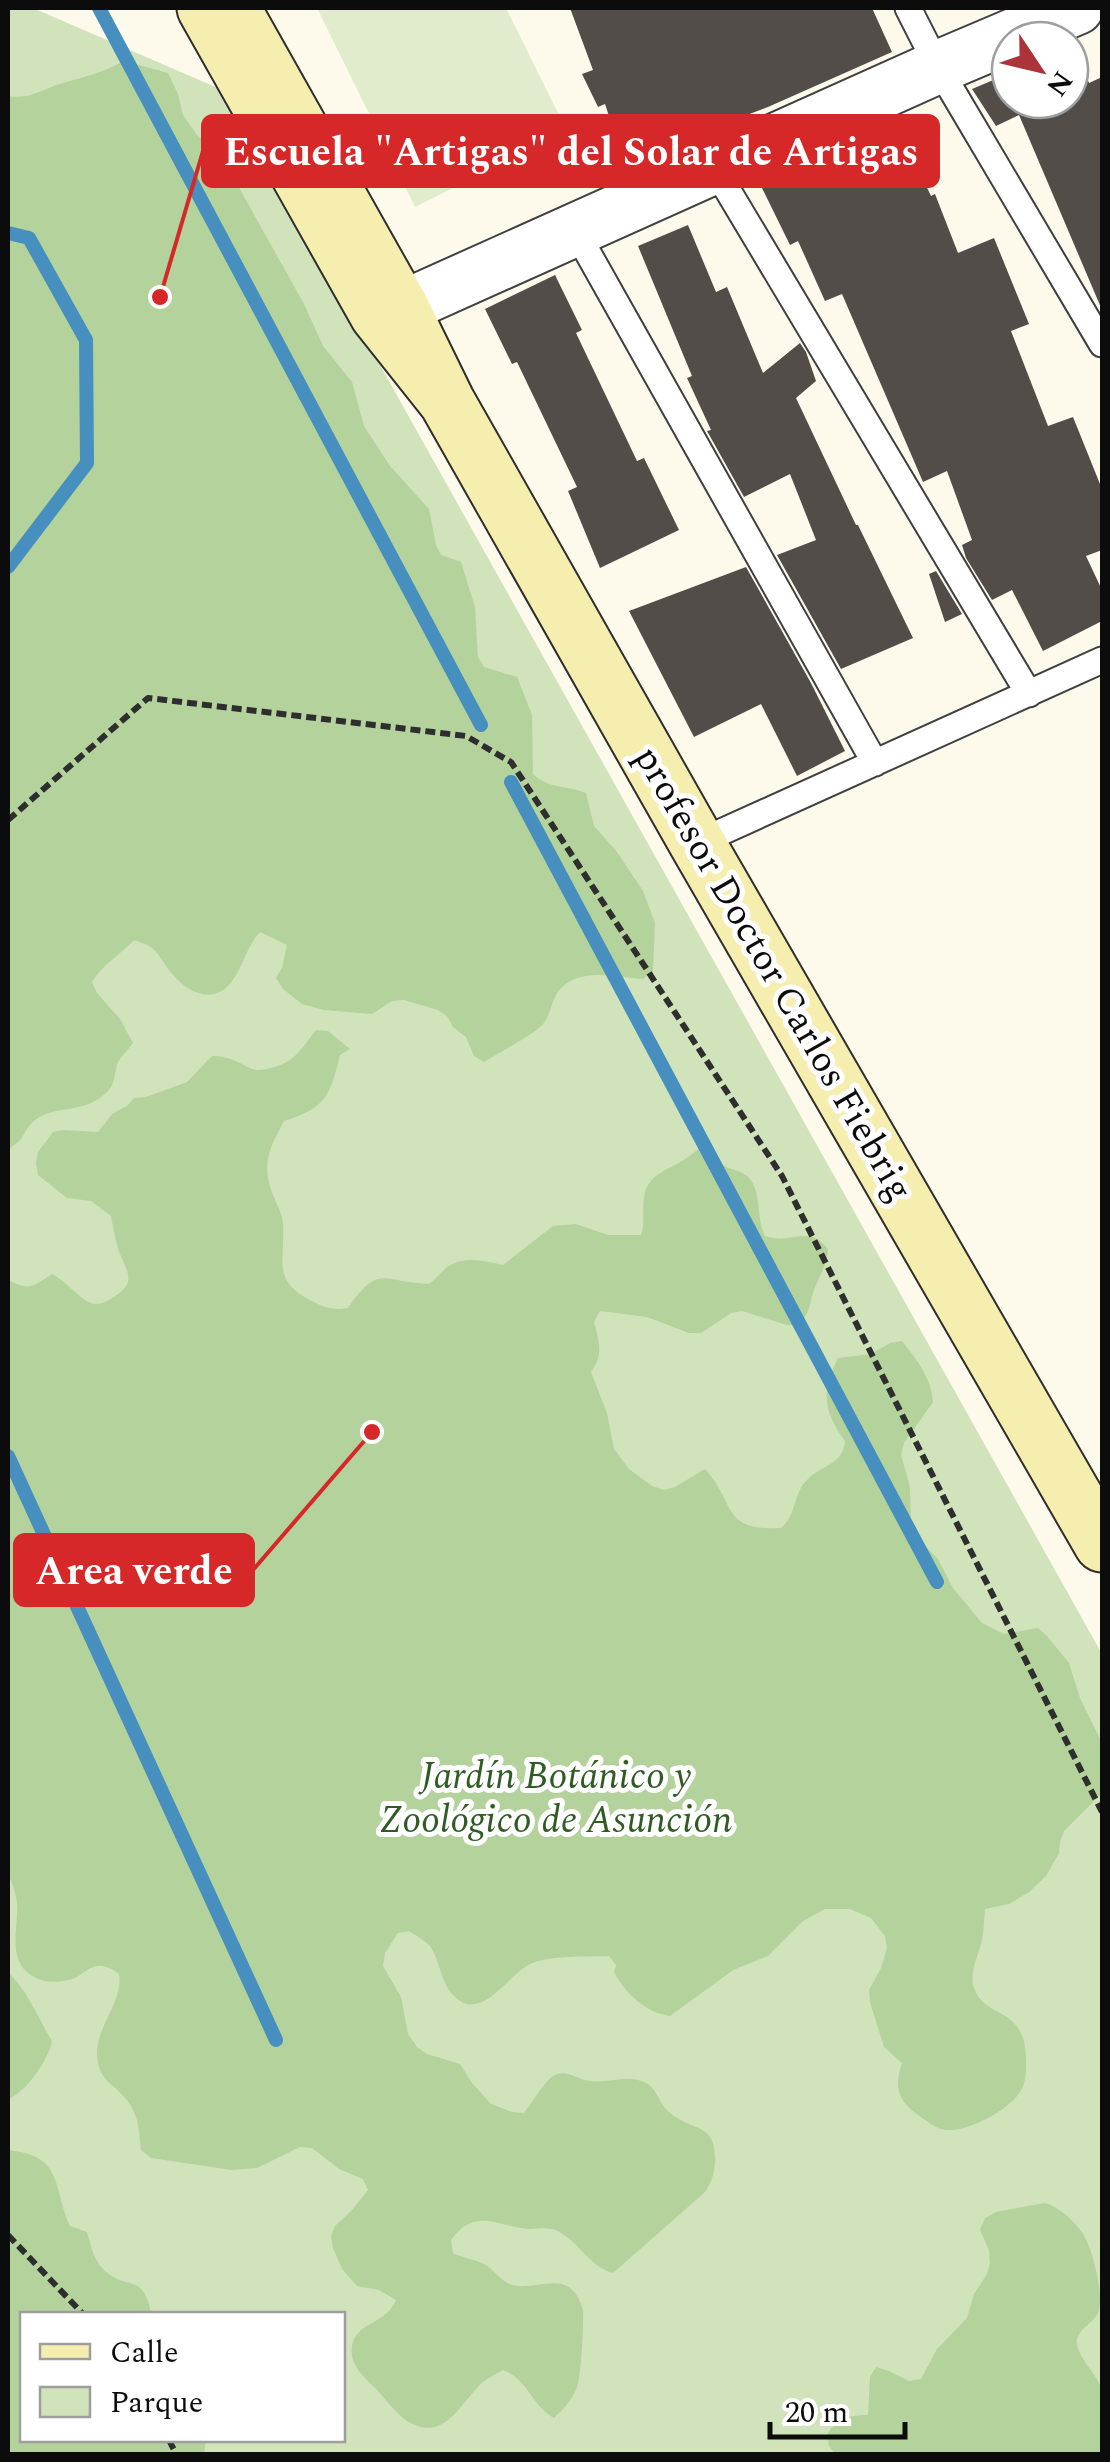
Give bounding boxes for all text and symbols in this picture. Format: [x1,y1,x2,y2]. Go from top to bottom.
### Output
north arrow [990,20,1090,120]
text: N [1035,62,1083,105]
callout: Escuela "Artigas" del Solar de Artigas [203,116,938,186]
text: Escuela "Artigas" del Solar de Artigas [223,123,919,184]
street label: profesor Doctor Carlos Fiebrig [618,735,928,1213]
callout: Area verde [15,1535,253,1605]
text: Area verde [35,1542,233,1603]
park label: Jardín Botánico y Zoológico de Asunción [380,1748,732,1850]
legend [20,2312,345,2442]
text: Calle [110,2330,178,2376]
scale bar [770,2377,905,2439]
text: Parque [110,2380,203,2426]
text: 20 m [785,2390,848,2436]

